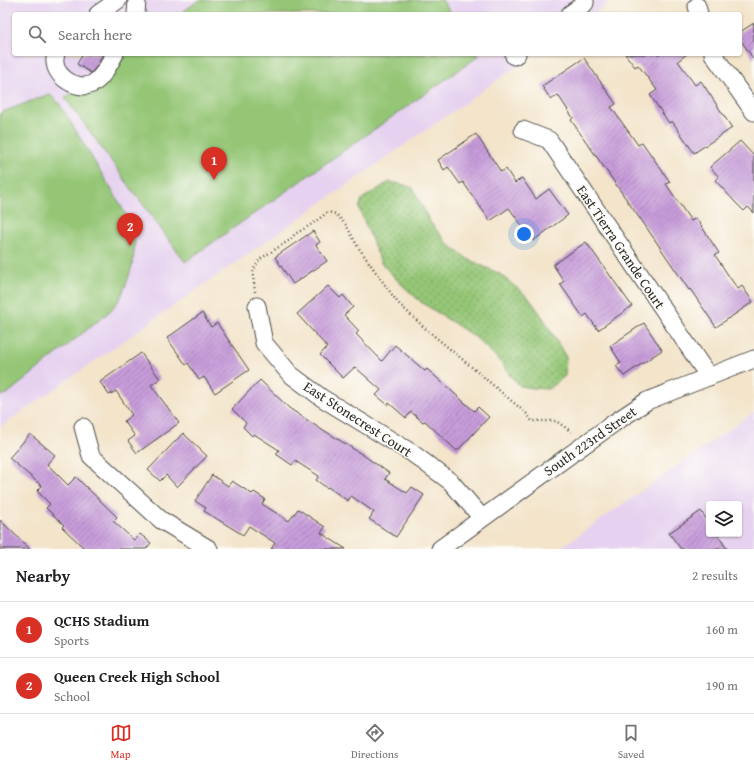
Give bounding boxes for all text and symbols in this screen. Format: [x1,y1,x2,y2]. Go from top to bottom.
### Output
search box [12,12,742,56]
icon: search [26,23,48,45]
text: Search here [58,24,132,45]
pin: 1 [201,147,227,180]
street label: East Tierra Grande Court [572,181,670,313]
pin: 2 [117,213,143,246]
your location [514,224,534,244]
street label: East Stonecrest Court [300,376,416,462]
street label: South 223rd Street [540,401,641,481]
map controls [706,501,742,537]
button: layers [706,501,742,537]
text: Nearby [16,563,70,588]
text: 2 results [692,566,738,585]
text: QCHS Stadium [54,610,149,631]
text: 1 [26,620,32,639]
text: 160 m [706,620,738,639]
text: Sports [54,631,89,650]
text: Queen Creek High School [54,666,220,687]
text: 2 [26,676,32,695]
text: 190 m [706,676,738,695]
text: School [54,687,90,706]
tab: Map [110,722,132,762]
tab: Directions [351,722,398,762]
tab: Saved [618,722,644,762]

